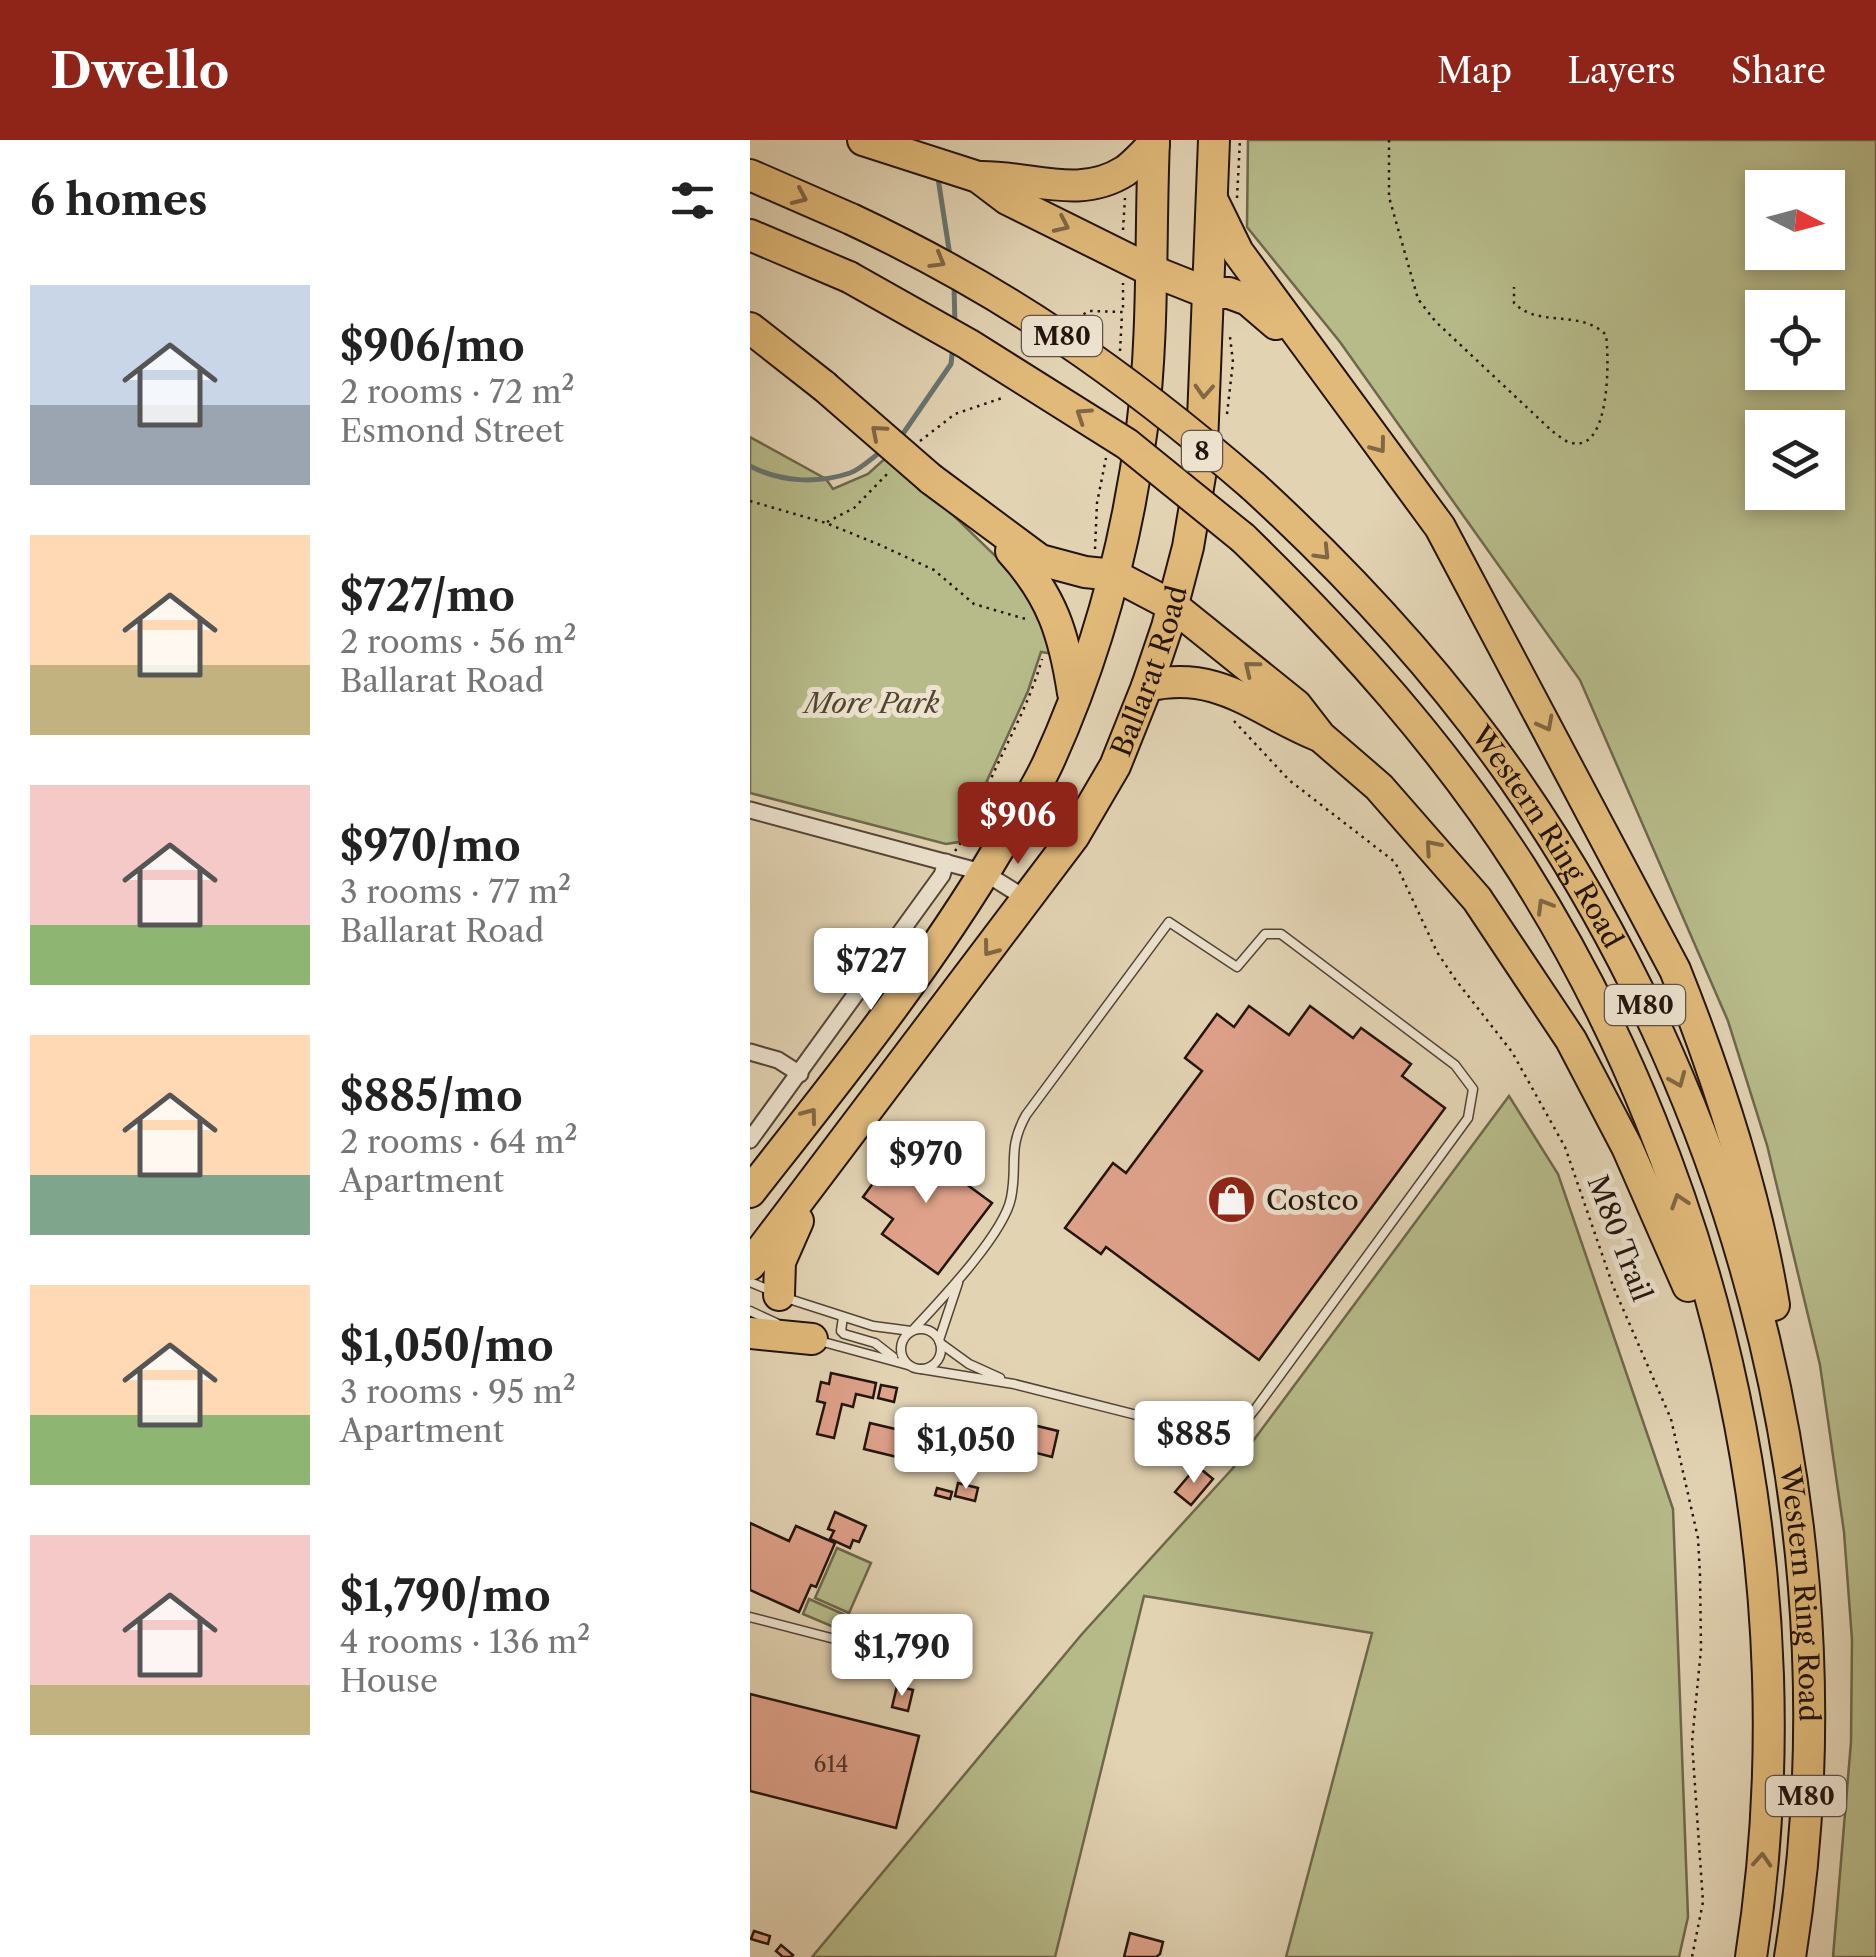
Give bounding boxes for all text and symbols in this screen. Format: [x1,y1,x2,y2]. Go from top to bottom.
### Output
text: Dwello [50,41,229,100]
text: Map [1437,49,1512,92]
text: Layers [1567,49,1676,92]
text: Share [1731,49,1826,92]
north arrow [1745,170,1845,270]
map controls [1745,170,1845,510]
icon: filters [665,173,720,228]
text: 6 homes [30,174,208,226]
one-way arrow [790,184,808,204]
one-way arrow [1052,213,1070,233]
one-way arrow [927,249,945,269]
button: locate [1745,290,1845,390]
road number: M80 [1022,316,1102,356]
text: $906/mo [340,320,525,372]
icon: home [110,325,230,445]
text: 2 rooms · 72 m² [340,372,575,411]
one-way arrow [1194,383,1215,399]
one-way arrow [1075,409,1093,428]
button: layers [1745,410,1845,510]
text: Esmond Street [340,411,564,450]
one-way arrow [871,426,889,444]
road number: 8 [1182,431,1222,471]
one-way arrow [1367,434,1386,453]
one-way arrow [1311,541,1329,559]
text: $727/mo [340,570,515,622]
icon: home [110,575,230,695]
street label: Ballarat Road [1104,582,1194,761]
text: 2 rooms · 56 m² [340,622,577,661]
text: Ballarat Road [340,661,544,700]
one-way arrow [1244,662,1262,680]
park label: More Park [801,686,940,720]
one-way arrow [1534,713,1553,731]
street label: Western Ring Road [1464,718,1630,954]
pin: $906 [959,782,1077,867]
text: $906 [980,795,1056,834]
text: $970/mo [340,820,521,872]
icon: home [110,825,230,945]
one-way arrow [1425,841,1443,859]
text: 3 rooms · 77 m² [340,872,571,911]
one-way arrow [1537,899,1556,917]
text: Ballarat Road [340,911,544,950]
pin: $727 [812,928,930,1013]
one-way arrow [985,937,1002,955]
text: $727 [836,941,906,980]
road number: M80 [1605,985,1685,1025]
text: $885/mo [340,1070,523,1122]
one-way arrow [1667,1070,1687,1088]
icon: home [110,1075,230,1195]
one-way arrow [798,1108,815,1126]
pin: $970 [867,1121,985,1206]
text: 2 rooms · 64 m² [340,1122,578,1161]
text: $970 [889,1134,963,1173]
text: Apartment [340,1161,504,1200]
street label: M80 Trail [1580,1170,1660,1306]
shop icon: Costco [1205,1174,1257,1226]
place label: Costco [1266,1183,1359,1217]
one-way arrow [1671,1193,1691,1210]
text: $1,050/mo [340,1320,554,1372]
icon: home [110,1325,230,1445]
text: 3 rooms · 95 m² [340,1372,576,1411]
pin: $885 [1135,1401,1253,1486]
pin: $1,050 [885,1407,1047,1492]
text: Apartment [340,1411,504,1450]
text: $885 [1157,1414,1231,1453]
text: $1,050 [916,1420,1016,1459]
street label: Western Ring Road [1773,1463,1826,1722]
text: $1,790/mo [340,1570,551,1622]
icon: home [110,1575,230,1695]
pin: $1,790 [821,1614,983,1699]
text: 4 rooms · 136 m² [340,1622,590,1661]
text: $1,790 [854,1627,950,1666]
text: House [340,1661,438,1700]
house number: 614 [814,1751,848,1778]
road number: M80 [1766,1776,1846,1816]
one-way arrow [1751,1852,1773,1868]

